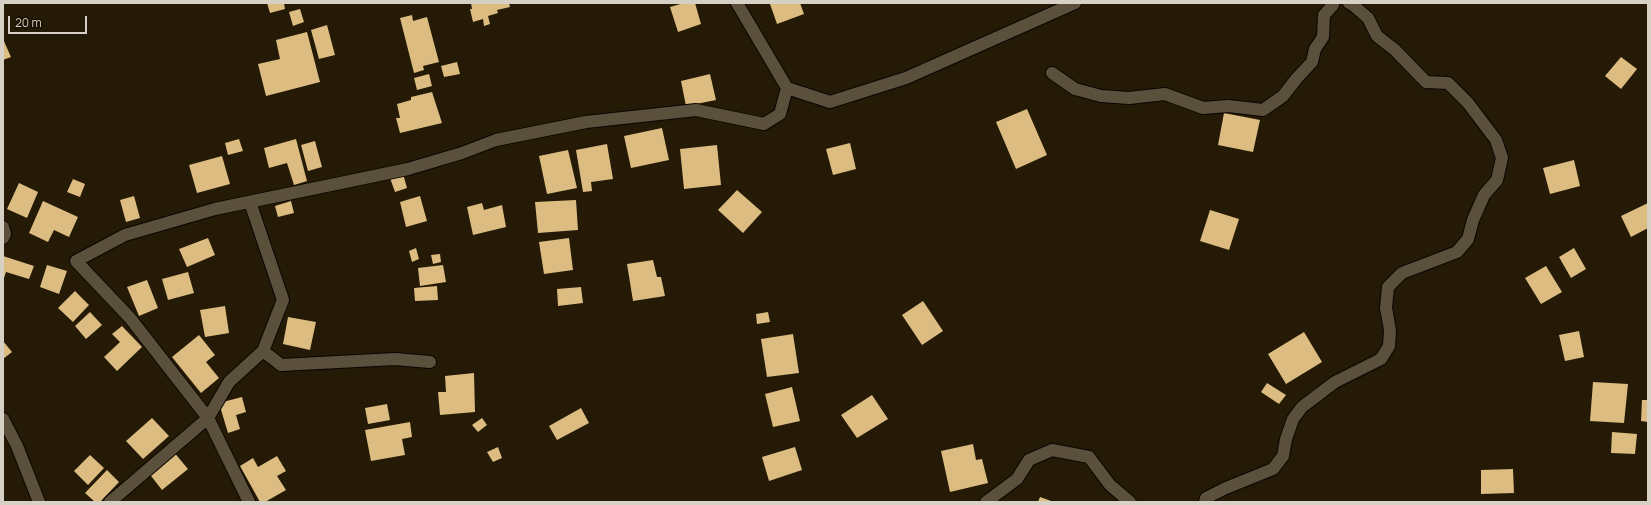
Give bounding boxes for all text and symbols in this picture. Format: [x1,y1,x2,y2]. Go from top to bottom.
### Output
scale bar [10,8,89,34]
text: 20 m [15,14,42,31]

